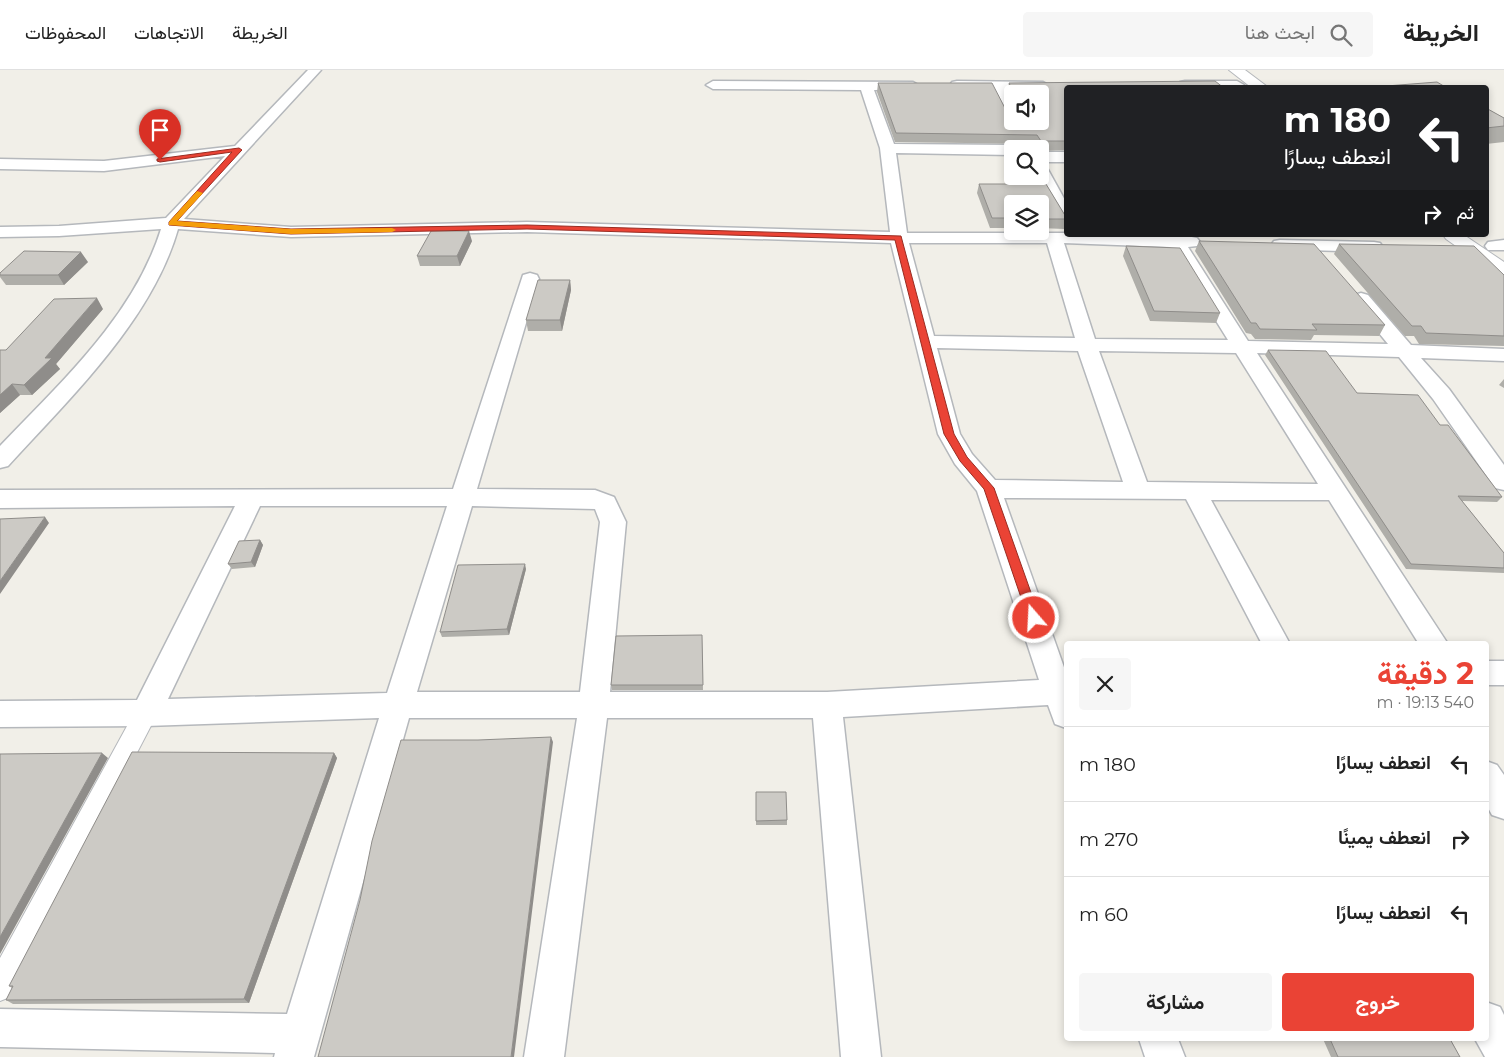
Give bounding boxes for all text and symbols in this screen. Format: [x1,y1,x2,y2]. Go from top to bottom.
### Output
search box [1023,12,1373,57]
text: الخريطة [1403,18,1479,47]
text: ابحث هنا [1245,21,1315,44]
icon: search [1327,21,1355,49]
text: المحفوظات [25,22,106,44]
text: الاتجاهات [134,22,204,44]
text: الخريطة [232,22,288,44]
map controls [1004,85,1049,240]
button: sound [1004,85,1049,130]
text: 180 m [1284,98,1391,141]
icon: left [1409,105,1474,170]
pin [139,109,181,160]
icon: arrive [146,116,174,144]
button: search [1004,140,1049,185]
text: انعطف يسارًا [1284,143,1391,170]
button: layers [1004,195,1049,240]
icon: right [1418,200,1446,228]
text: ثم [1456,201,1474,224]
position arrow [1007,591,1059,643]
text: 2 دقيقة [1377,655,1474,692]
button: close [1079,658,1131,710]
text: 540 m · 19:13 [1376,693,1474,712]
icon: left [1446,750,1474,778]
text: انعطف يسارًا [1336,751,1431,774]
text: 180 m [1079,753,1136,776]
icon: right [1446,825,1474,853]
text: انعطف يمينًا [1338,826,1431,849]
text: 270 m [1079,828,1138,851]
icon: left [1446,900,1474,928]
text: انعطف يسارًا [1336,901,1431,924]
text: 60 m [1079,903,1128,926]
button: مشاركة [1079,973,1272,1031]
button: خروج [1282,973,1474,1031]

